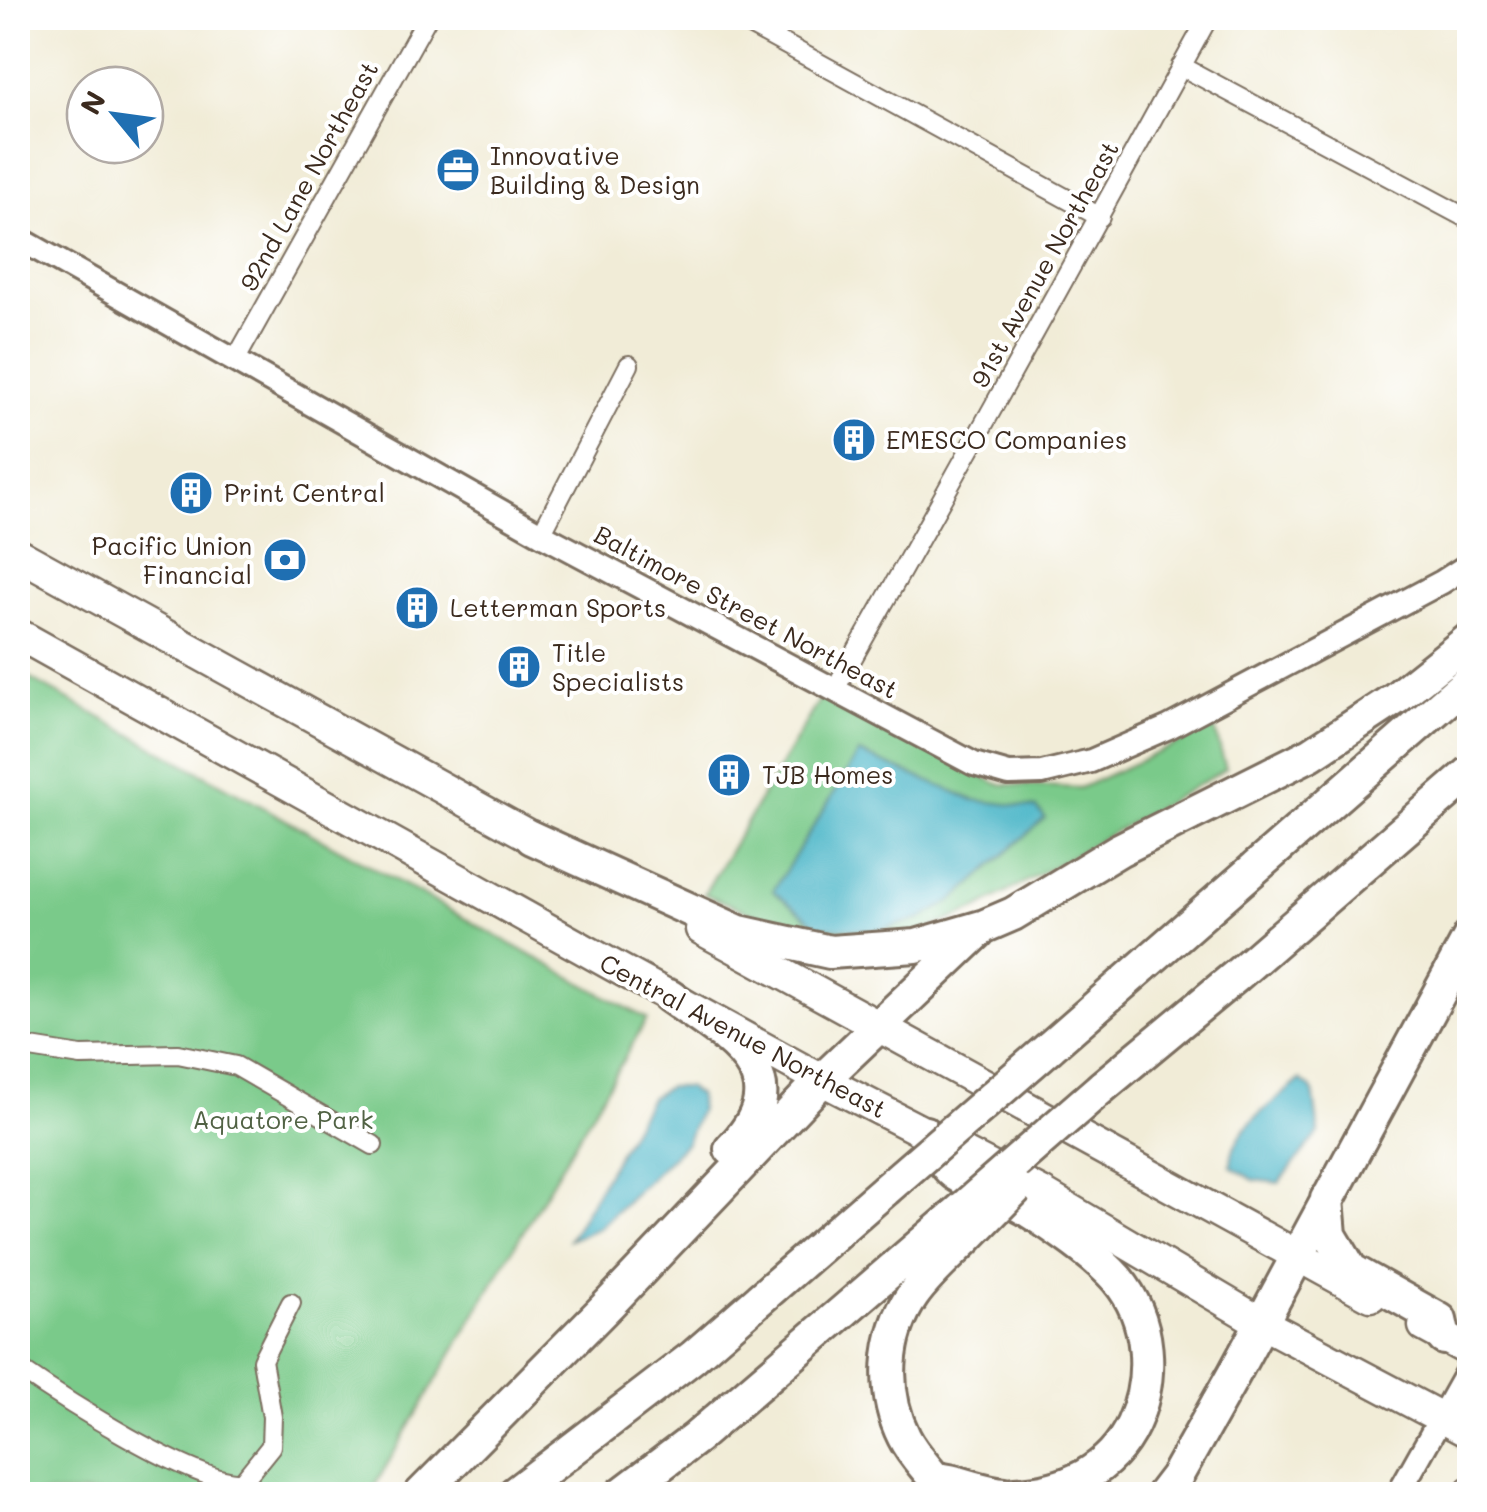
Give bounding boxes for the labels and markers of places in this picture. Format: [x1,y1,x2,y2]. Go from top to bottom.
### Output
place label: Innovative Building & Design [490,139,700,200]
office icon: Innovative Building & Design [435,147,481,193]
building icon: EMESCO Companies [831,417,877,463]
place label: EMESCO Companies [886,423,1127,455]
building icon: Print Central [168,470,214,516]
place label: Print Central [224,476,385,508]
place label: Pacific Union Financial [92,529,252,590]
bank icon: Pacific Union Financial [262,537,308,583]
building icon: Letterman Sports [394,585,440,631]
place label: Letterman Sports [450,591,666,623]
place label: Title Specialists [552,636,684,697]
building icon: Title Specialists [496,644,542,690]
building icon: TJB Homes [706,752,752,798]
place label: TJB Homes [762,758,893,790]

